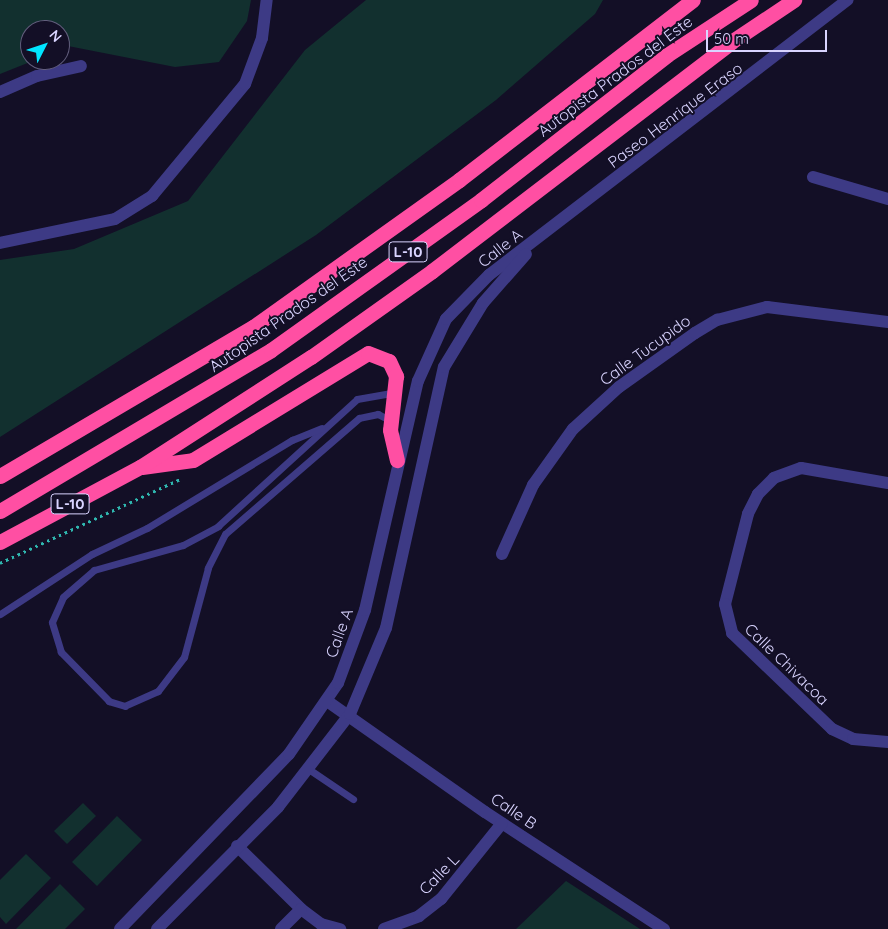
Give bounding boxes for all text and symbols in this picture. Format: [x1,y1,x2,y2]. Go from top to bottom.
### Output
street label: Autopista Prados del Este [534,12,696,140]
north arrow [20,20,70,70]
scale bar [708,20,829,52]
text: N [45,26,66,46]
text: 50 m [714,29,749,48]
street label: Paseo Henrique Eraso [604,58,746,172]
street label: Calle A [474,225,526,271]
road number: L-10 [388,240,428,264]
street label: Autopista Prados del Este [205,252,371,376]
street label: Calle Tucupido [596,311,694,389]
road number: L-10 [50,492,90,516]
street label: Calle A [321,606,357,660]
street label: Calle Chivacoa [741,619,833,709]
street label: Calle B [487,789,541,833]
street label: Calle L [415,850,463,898]

